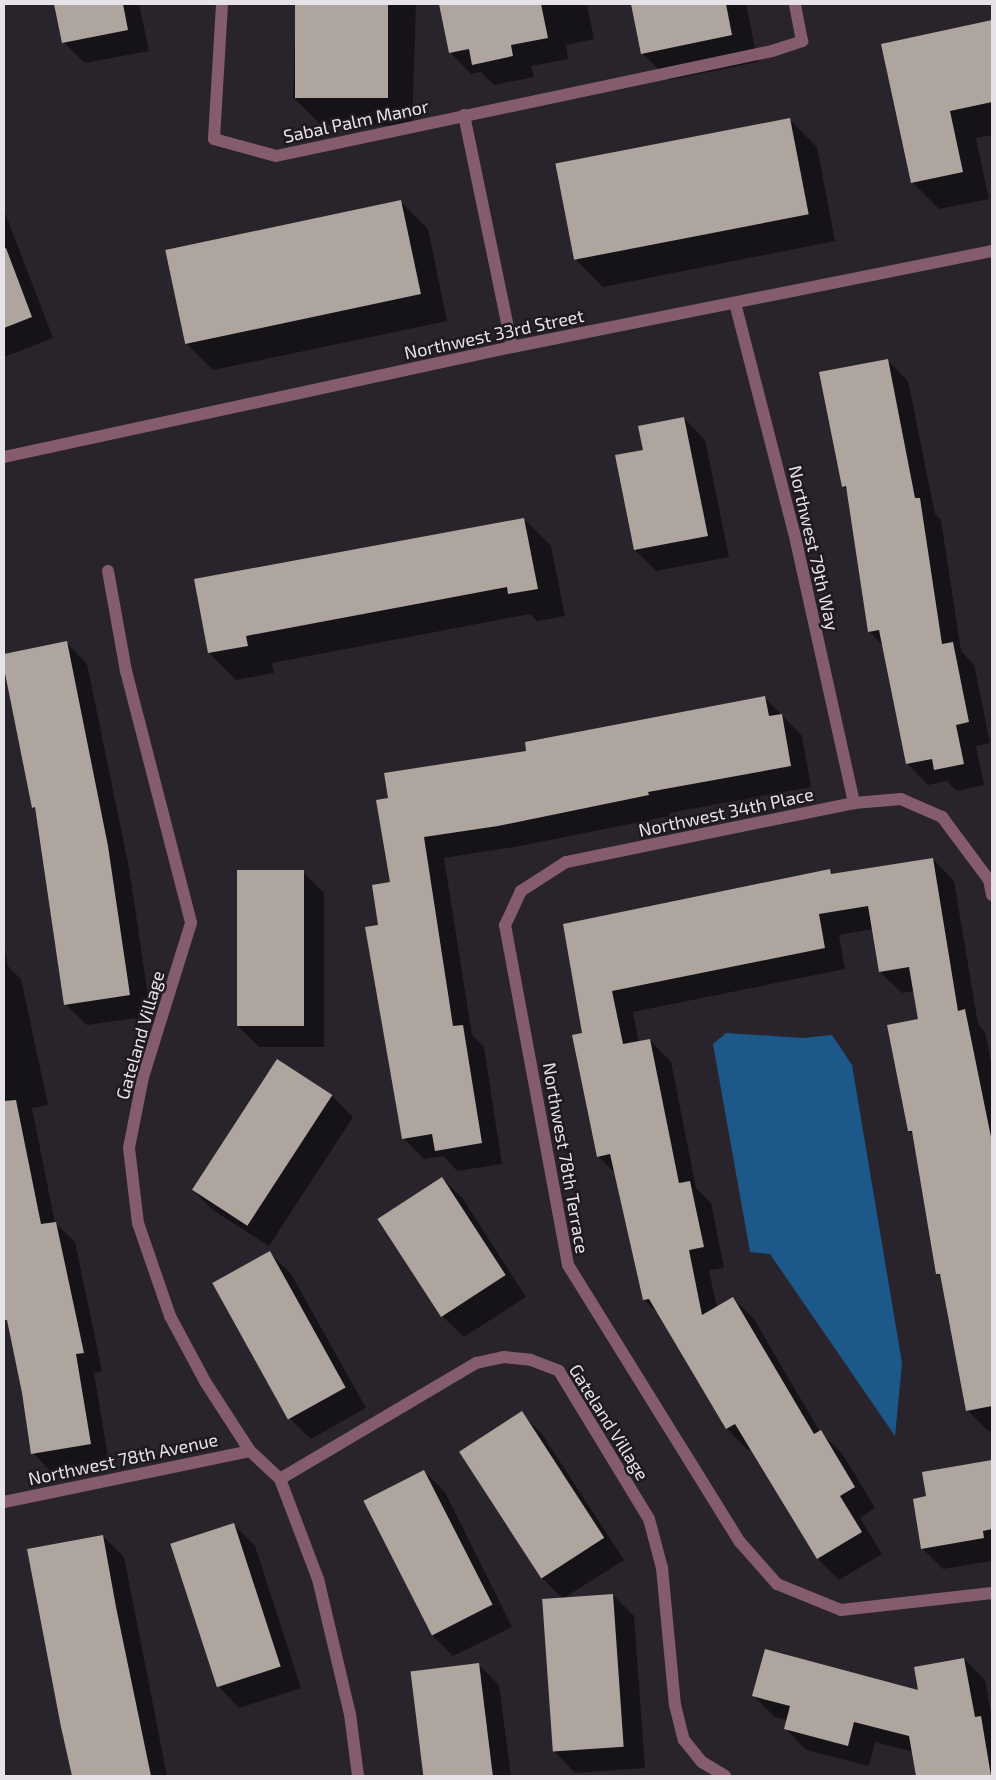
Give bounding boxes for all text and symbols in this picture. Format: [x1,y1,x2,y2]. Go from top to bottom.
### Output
street label: Sabal Palm Manor [281,95,431,147]
street label: Northwest 33rd Street [402,304,586,364]
street label: Northwest 79th Way [784,463,844,633]
street label: Northwest 34th Place [636,783,816,841]
street label: Gateland Village [111,968,169,1102]
street label: Northwest 78th Terrace [539,1061,593,1255]
street label: Gateland Village [565,1360,653,1484]
street label: Northwest 78th Avenue [26,1428,220,1490]

